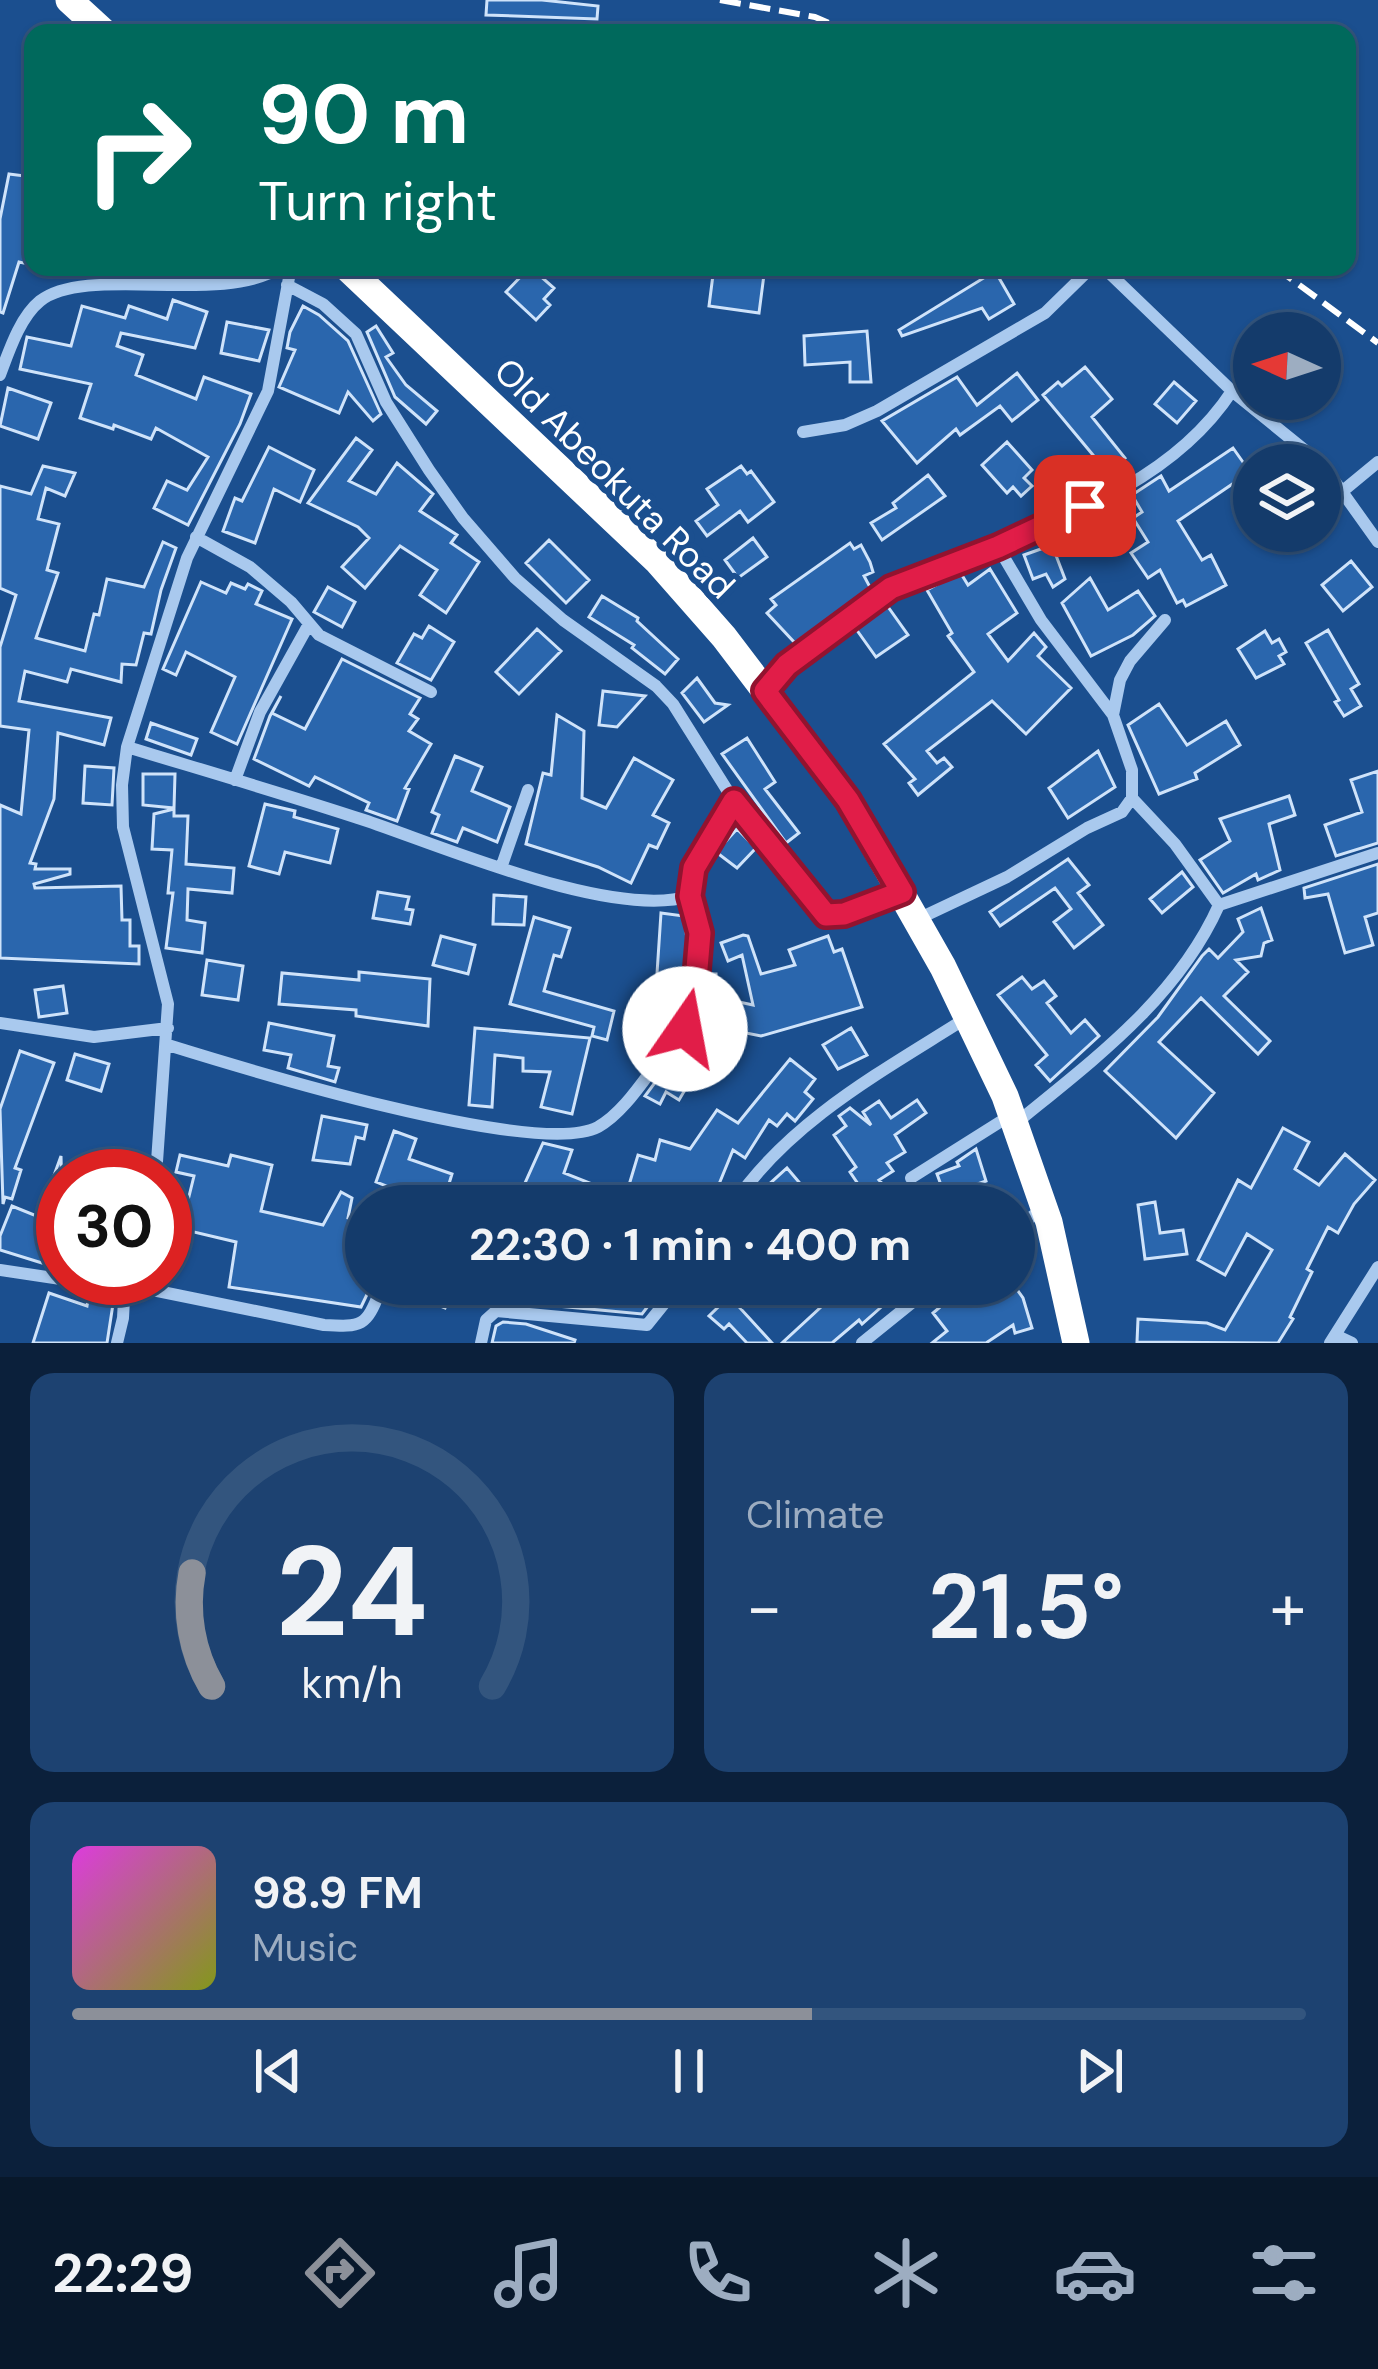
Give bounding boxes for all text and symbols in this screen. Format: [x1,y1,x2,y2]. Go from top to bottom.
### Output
text: 90 m [258,60,469,169]
icon: right [60,72,216,228]
text: Turn right [258,166,497,237]
north arrow [1233,312,1341,420]
map controls [1233,312,1341,552]
street label: Old Abeokuta Road [484,348,745,609]
button: layers [1233,444,1341,552]
pin [1034,455,1136,557]
icon: arrive [1052,473,1118,539]
position arrow [622,966,748,1092]
speed limit sign: 30 [36,1149,192,1305]
text: 22:30 · 1 min · 400 m [469,1215,911,1274]
text: Climate [746,1489,884,1540]
text: 24 [276,1511,428,1674]
text: 21.5° [928,1549,1124,1666]
text: − [746,1565,782,1650]
text: + [1270,1565,1306,1650]
text: km/h [301,1654,403,1710]
text: 98.9 FM [252,1863,423,1922]
text: Music [252,1922,358,1973]
icon: previous [245,2038,311,2104]
icon: pause [656,2038,722,2104]
icon: next [1067,2038,1133,2104]
icon: directions [298,2231,382,2315]
icon: music [487,2231,571,2315]
icon: phone [676,2231,760,2315]
icon: climate [864,2231,948,2315]
icon: car [1053,2231,1137,2315]
icon: filters [1242,2231,1326,2315]
text: 22:29 [52,2238,194,2309]

